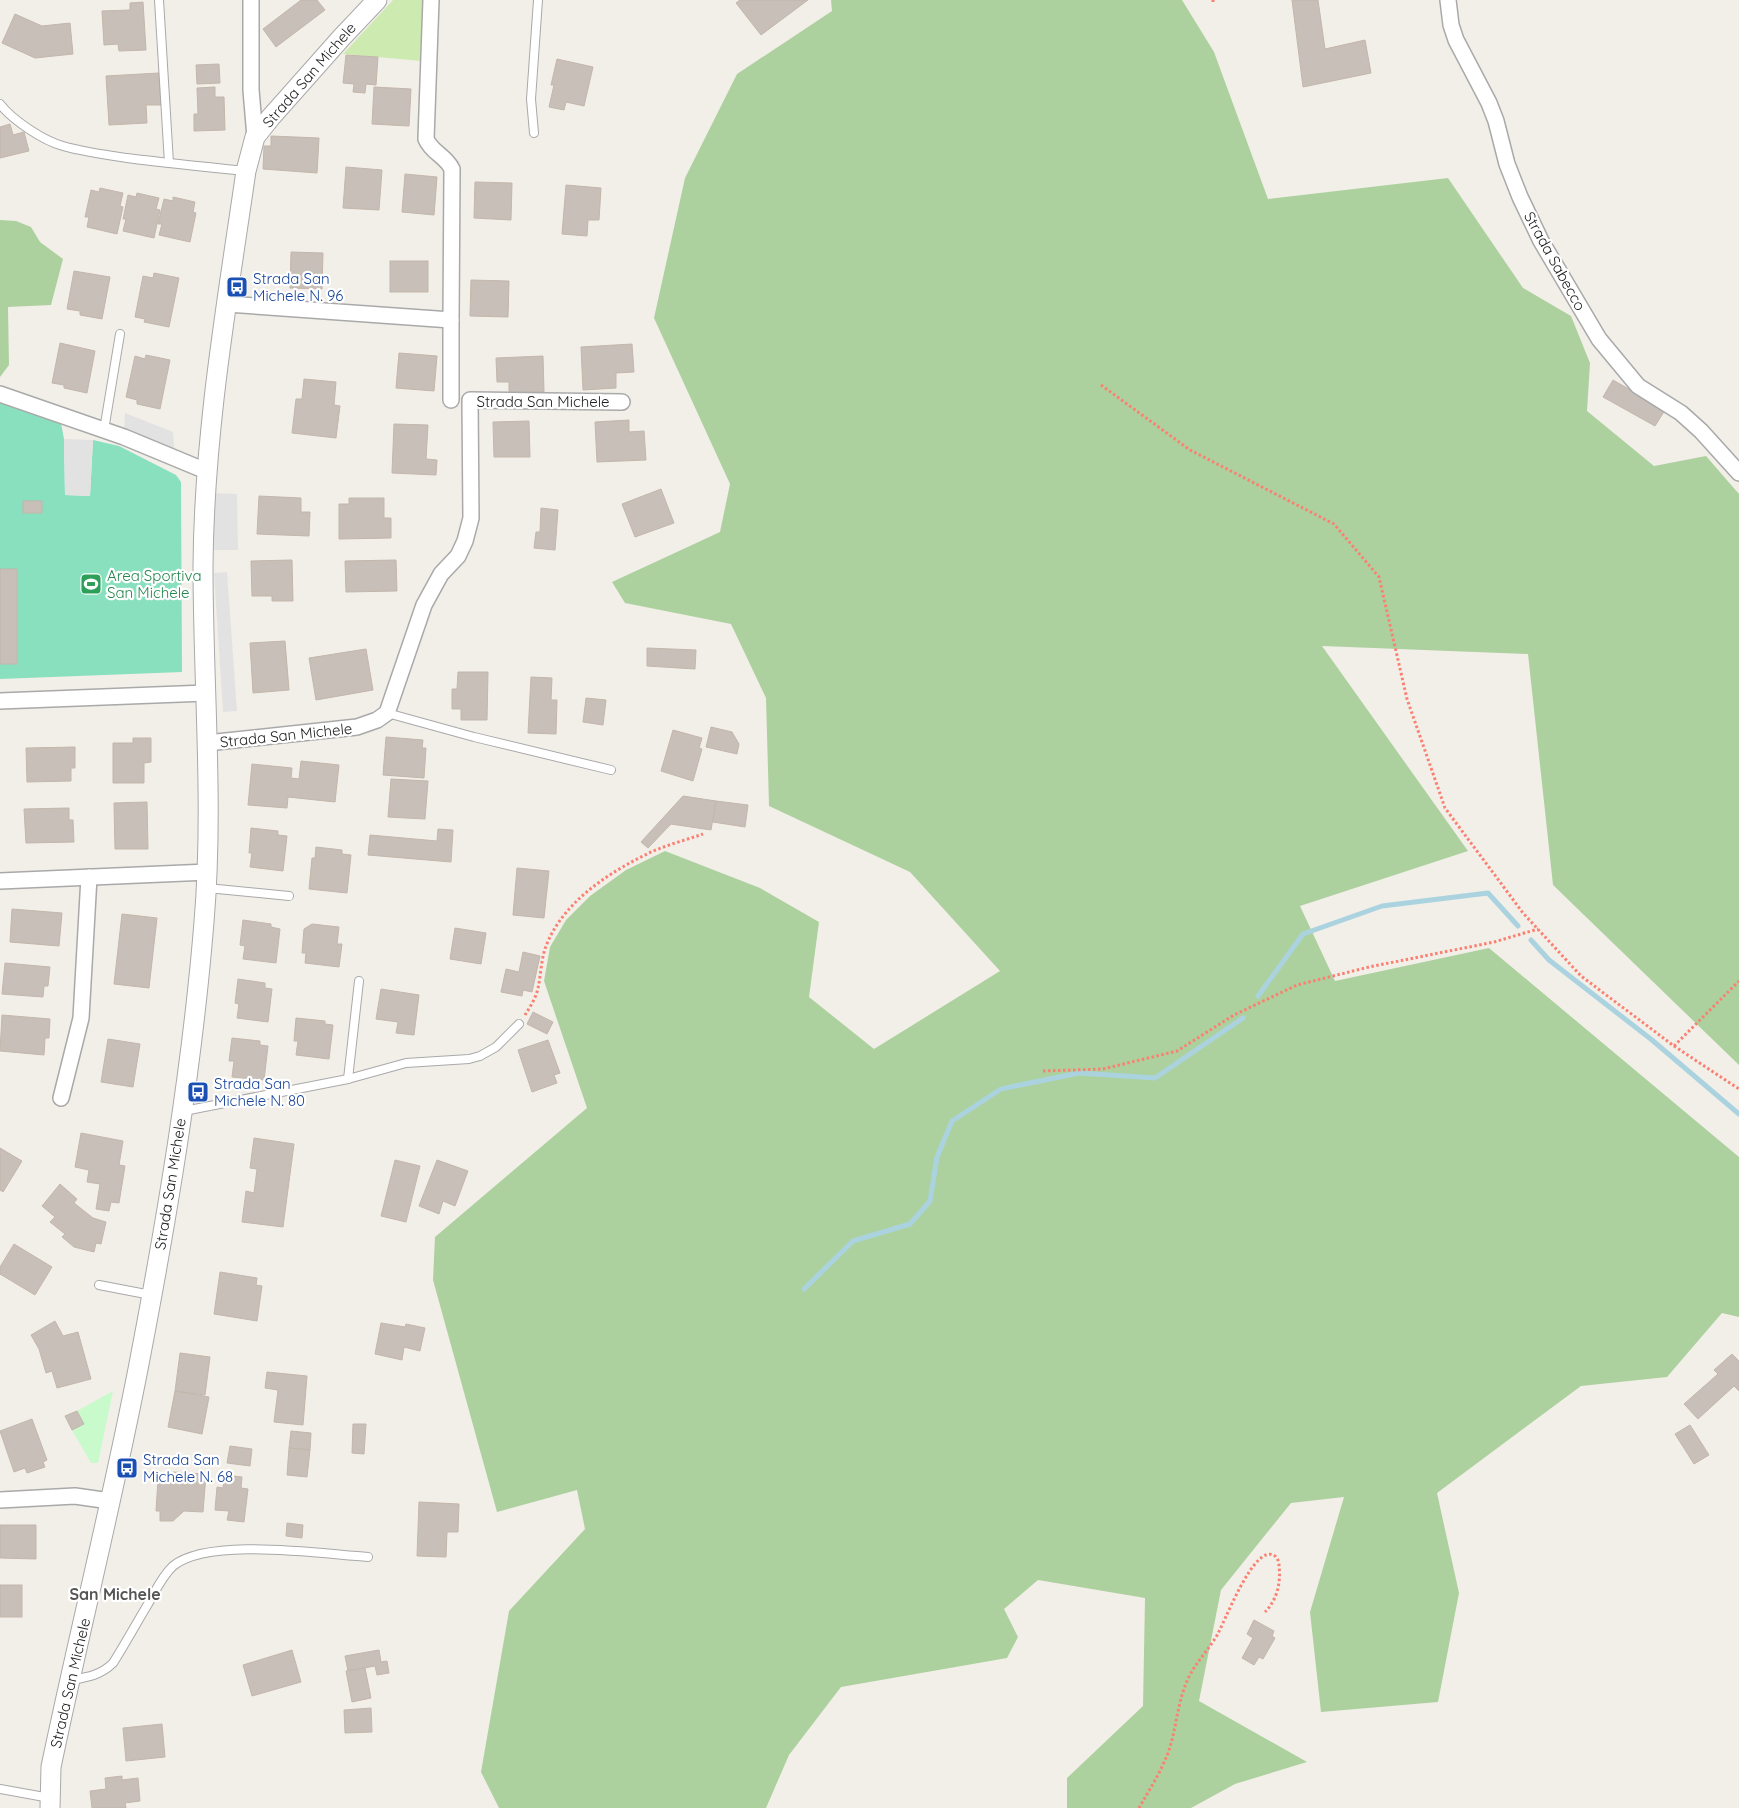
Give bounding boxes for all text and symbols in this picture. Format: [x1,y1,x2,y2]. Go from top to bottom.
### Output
street label: Strada San Michele [258,19,360,131]
street label: Strada Sabecco [1520,208,1590,314]
place label: Strada San Michele N. 96 [253,269,343,305]
bus stop icon: Strada San Michele N. 96 [225,275,249,299]
street label: Strada San Michele [477,392,609,411]
place label: Area Sportiva San Michele [107,566,202,602]
sports icon: Area Sportiva San Michele [79,572,103,596]
street label: Strada San Michele [219,719,353,751]
place label: Strada San Michele N. 80 [214,1074,305,1110]
bus stop icon: Strada San Michele N. 80 [186,1080,210,1104]
street label: Strada San Michele [150,1117,190,1251]
place label: Strada San Michele N. 68 [143,1450,233,1486]
bus stop icon: Strada San Michele N. 68 [115,1456,139,1480]
district label: San Michele [69,1584,161,1604]
street label: Strada San Michele [46,1616,94,1750]

